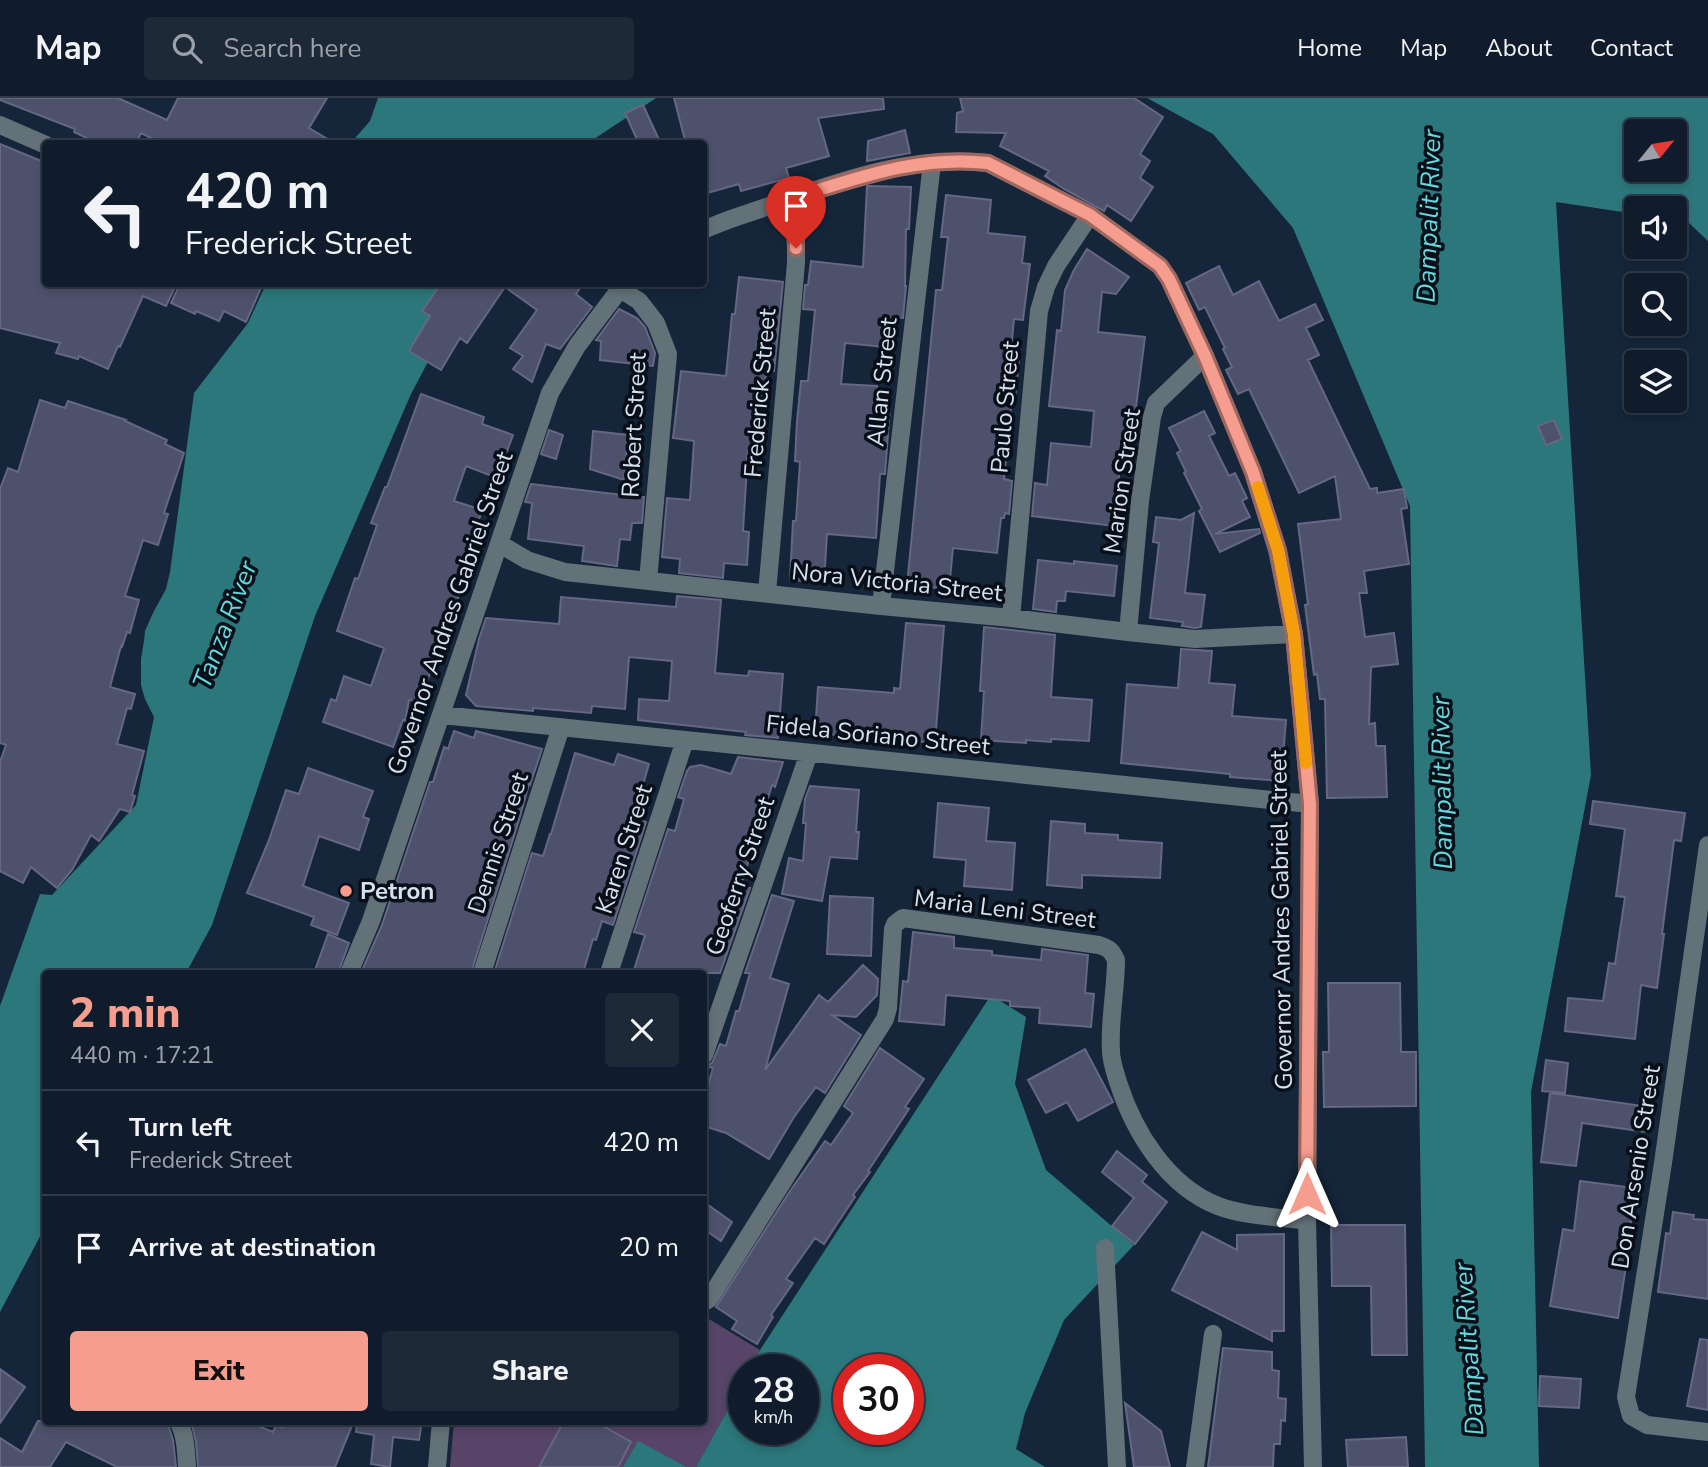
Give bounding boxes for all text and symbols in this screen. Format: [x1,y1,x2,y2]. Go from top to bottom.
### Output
search box [144,17,634,80]
text: Map [35,26,102,71]
icon: search [168,29,206,67]
text: Search here [224,31,361,66]
text: Home [1297,32,1362,64]
text: Map [1400,32,1447,64]
text: About [1485,32,1552,64]
text: Contact [1590,32,1673,64]
north arrow [1624,119,1687,182]
map controls [1624,119,1687,413]
water label: Dampalit River [1408,128,1450,303]
text: 420 m [185,158,329,225]
icon: left [70,168,161,259]
pin [766,176,826,248]
icon: arrive [777,187,815,225]
button: sound [1624,196,1687,259]
text: Frederick Street [185,222,411,265]
button: search [1624,273,1687,336]
street label: Frederick Street [737,306,783,479]
street label: Allan Street [859,315,905,448]
street label: Paulo Street [983,339,1027,475]
button: layers [1624,350,1687,413]
street label: Robert Street [614,351,654,498]
street label: Marion Street [1096,406,1148,556]
street label: Governor Andres Gabriel Street [380,447,521,779]
water label: Tanza River [185,555,266,694]
street label: Nora Victoria Street [790,555,1005,609]
water label: Dampalit River [1423,695,1461,870]
street label: Fidela Soriano Street [764,707,992,763]
street label: Governor Andres Gabriel Street [1262,749,1300,1090]
street label: Dennis Street [460,768,536,918]
street label: Karen Street [588,780,660,918]
street label: Geoferry Street [698,792,782,960]
place label: Petron [360,875,434,907]
street label: Maria Leni Street [912,882,1098,936]
marker: Petron [338,883,354,899]
text: 2 min [70,985,180,1042]
button: close [605,993,679,1067]
text: 440 m · 17:21 [70,1040,215,1071]
street label: Don Arsenio Street [1604,1062,1668,1271]
text: Turn left [129,1110,232,1145]
icon: left [70,1124,108,1162]
text: 420 m [603,1125,679,1160]
text: Frederick Street [129,1145,292,1176]
position arrow [1270,1157,1344,1231]
icon: arrive [70,1229,108,1267]
text: Arrive at destination [129,1230,376,1265]
text: 20 m [619,1230,679,1265]
water label: Dampalit River [1445,1261,1493,1437]
button: Exit [70,1331,368,1411]
button: Share [382,1331,679,1411]
speed limit sign: 30 [833,1354,924,1445]
text: 28 [752,1367,795,1414]
text: km/h [754,1405,793,1429]

